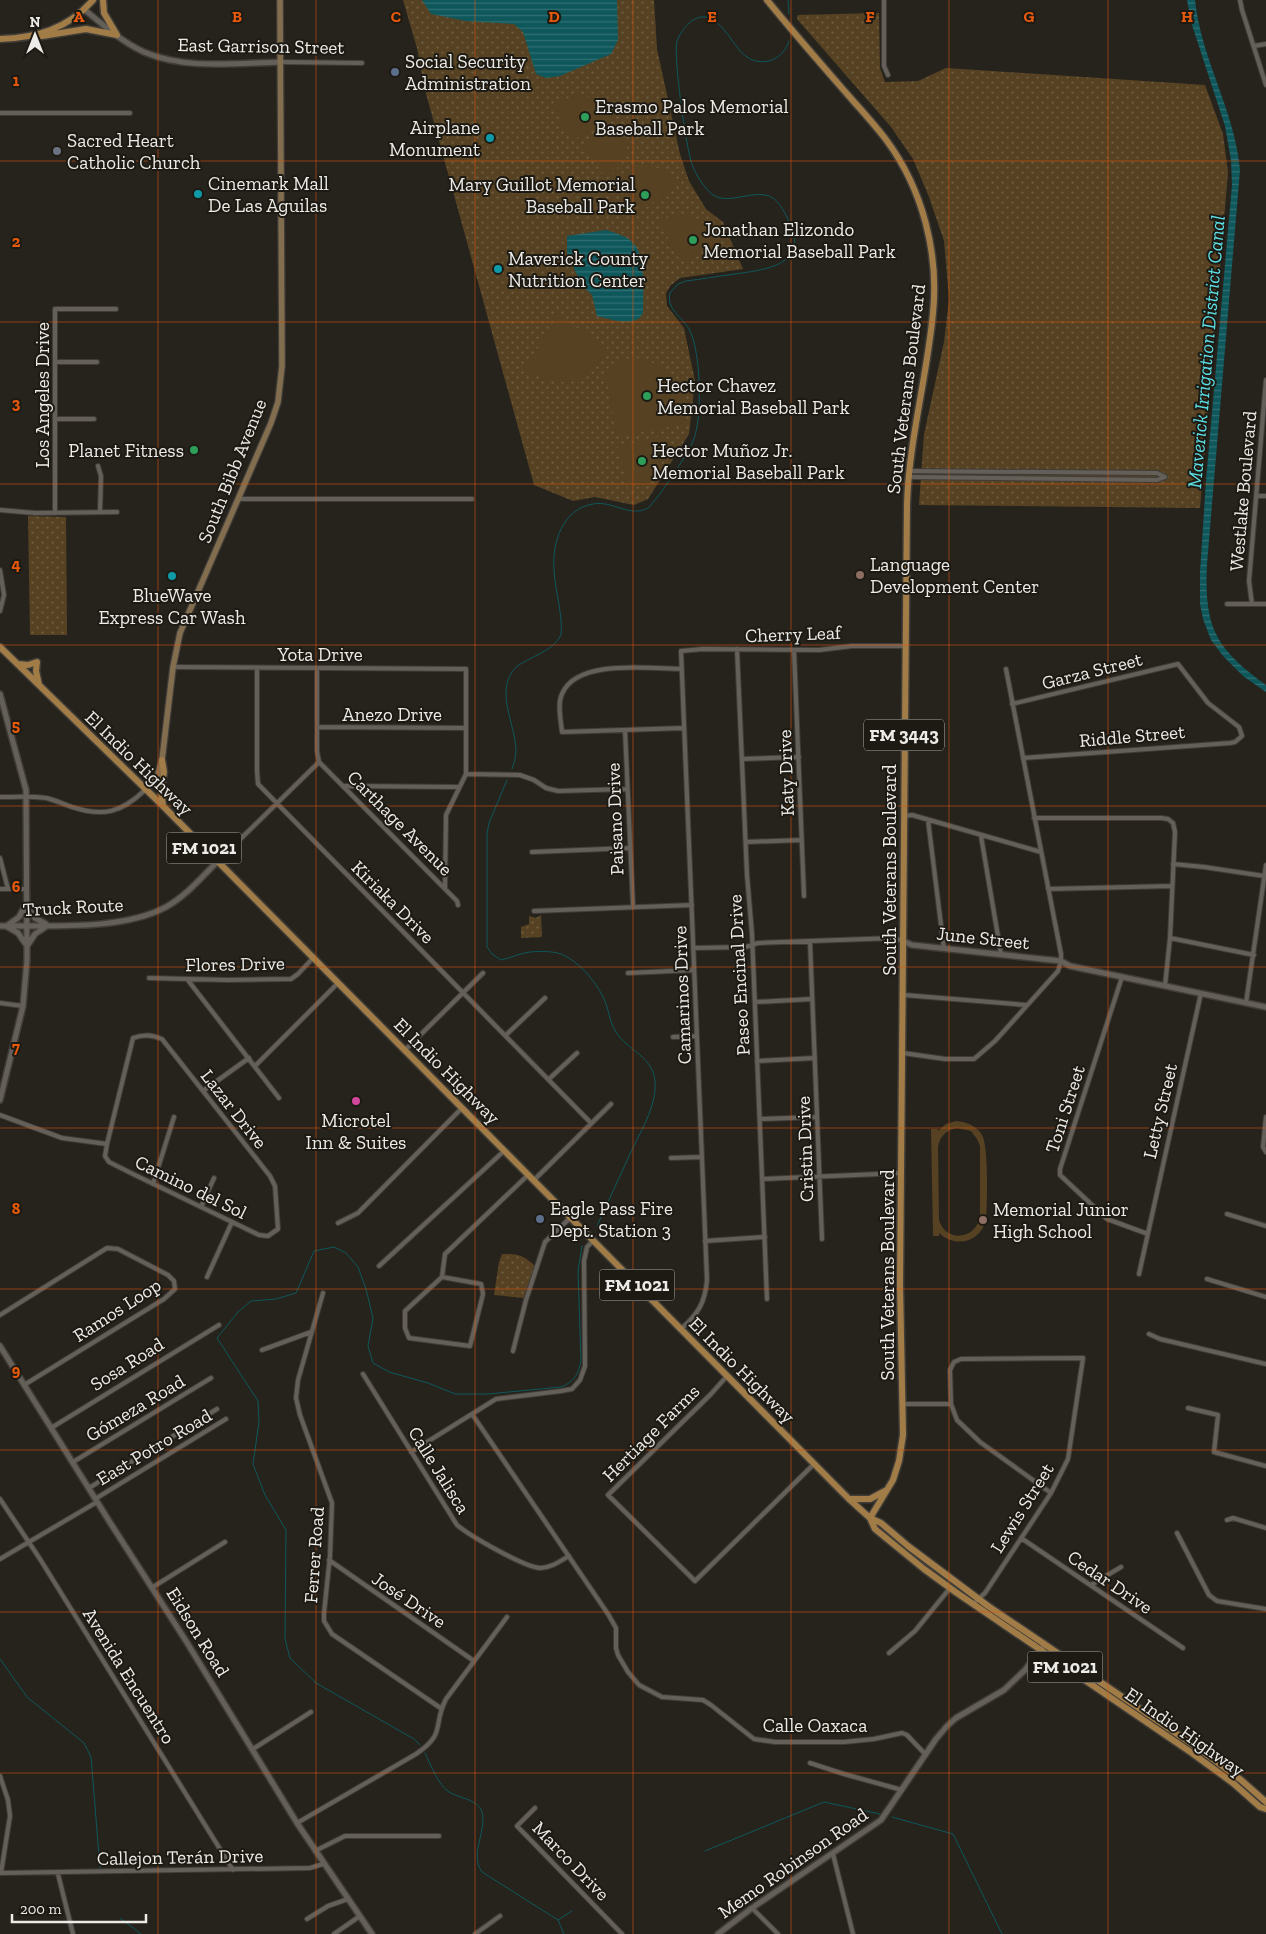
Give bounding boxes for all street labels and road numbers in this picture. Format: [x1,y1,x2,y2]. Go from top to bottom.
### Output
street label: East Garrison Street [177,33,345,59]
street label: South Veterans Boulevard [882,282,930,495]
street label: Los Angeles Drive [31,322,54,468]
street label: South Bibb Avenue [193,396,271,546]
street label: Westlake Boulevard [1225,409,1262,572]
street label: Cherry Leaf [745,621,843,647]
street label: Yota Drive [276,643,363,666]
street label: Garza Street [1039,647,1145,695]
street label: Anezo Drive [342,703,442,726]
street label: El Indio Highway [80,706,198,820]
road number: FM 3443 [864,720,944,750]
street label: Riddle Street [1078,720,1186,752]
street label: Katy Drive [773,729,799,817]
street label: Paisano Drive [602,762,628,876]
street label: South Veterans Boulevard [878,764,901,976]
street label: Carthage Avenue [343,766,458,881]
road number: FM 1021 [166,832,242,864]
street label: Kiriaka Drive [347,856,439,948]
street label: Truck Route [22,893,124,921]
street label: Paseo Encinal Drive [723,894,755,1056]
street label: June Street [935,922,1031,954]
street label: Camarinos Drive [668,925,696,1065]
street label: Flores Drive [185,952,285,976]
street label: El Indio Highway [389,1013,505,1129]
street label: Letty Street [1138,1061,1182,1161]
street label: Toni Street [1040,1062,1090,1156]
street label: Lazar Drive [196,1065,272,1153]
street label: Cristin Drive [792,1095,818,1202]
street label: Camino del Sol [131,1150,251,1224]
street label: South Veterans Boulevard [876,1169,899,1381]
road number: FM 1021 [600,1270,674,1300]
street label: Ramos Loop [69,1273,165,1347]
street label: El Indio Highway [684,1312,800,1428]
street label: Sosa Road [86,1332,169,1396]
street label: Gómeza Road [81,1369,189,1447]
street label: Hertiage Farms [598,1380,704,1486]
street label: East Potro Road [92,1403,216,1490]
street label: Calle Jalisca [403,1422,475,1518]
street label: Lewis Street [985,1459,1059,1557]
street label: Ferrer Road [299,1505,329,1604]
street label: Cedar Drive [1063,1545,1157,1619]
street label: José Drive [368,1567,450,1633]
street label: Eidson Road [161,1583,235,1681]
street label: Avenida Encuentro [78,1604,180,1748]
road number: FM 1021 [1028,1651,1102,1682]
street label: El Indio Highway [1121,1682,1249,1782]
street label: Calle Oaxaca [763,1714,867,1737]
street label: Memo Robinson Road [714,1802,873,1923]
street label: Marco Drive [528,1817,614,1905]
street label: Callejon Terán Drive [97,1844,263,1870]

